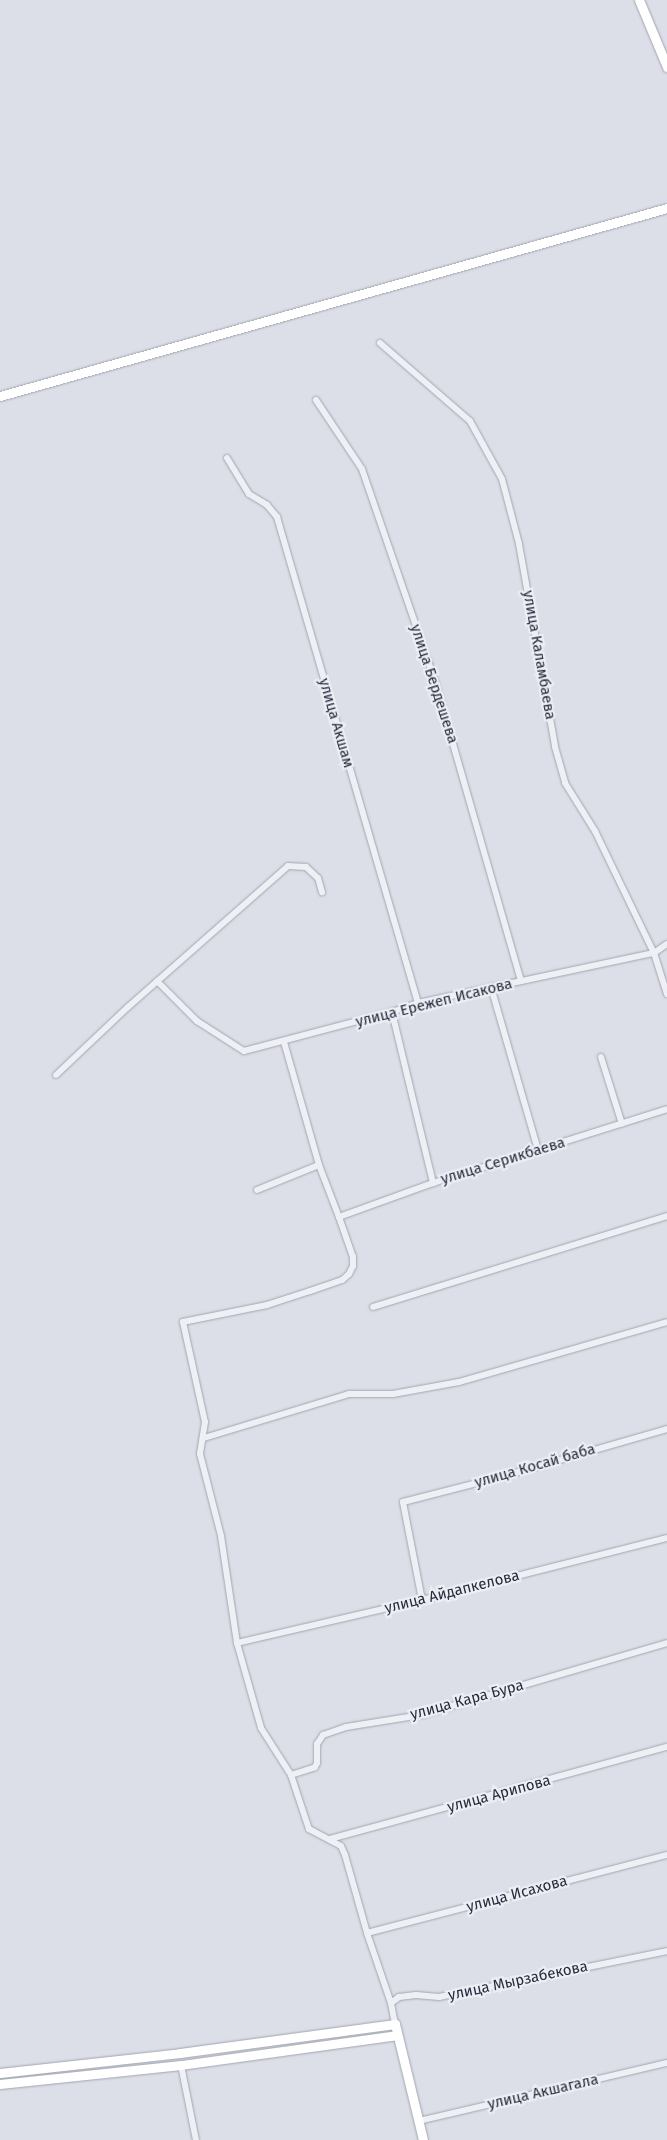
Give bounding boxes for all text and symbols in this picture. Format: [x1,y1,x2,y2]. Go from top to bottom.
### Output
street label: улица Каламбаева [519,589,559,721]
street label: улица Бердешева [406,622,462,746]
street label: улица Акшам [315,676,357,770]
street label: улица Ережеп Исакова [354,975,514,1031]
street label: улица Серикбаева [439,1134,567,1188]
street label: улица Косай баба [473,1440,597,1492]
street label: улица Айдапкелова [383,1567,521,1617]
street label: улица Кара Бура [408,1676,526,1724]
street label: улица Арипова [445,1772,553,1816]
street label: улица Исахова [465,1872,569,1916]
street label: улица Мырзабекова [447,1957,589,2005]
street label: улица Акшагала [486,2071,600,2113]

